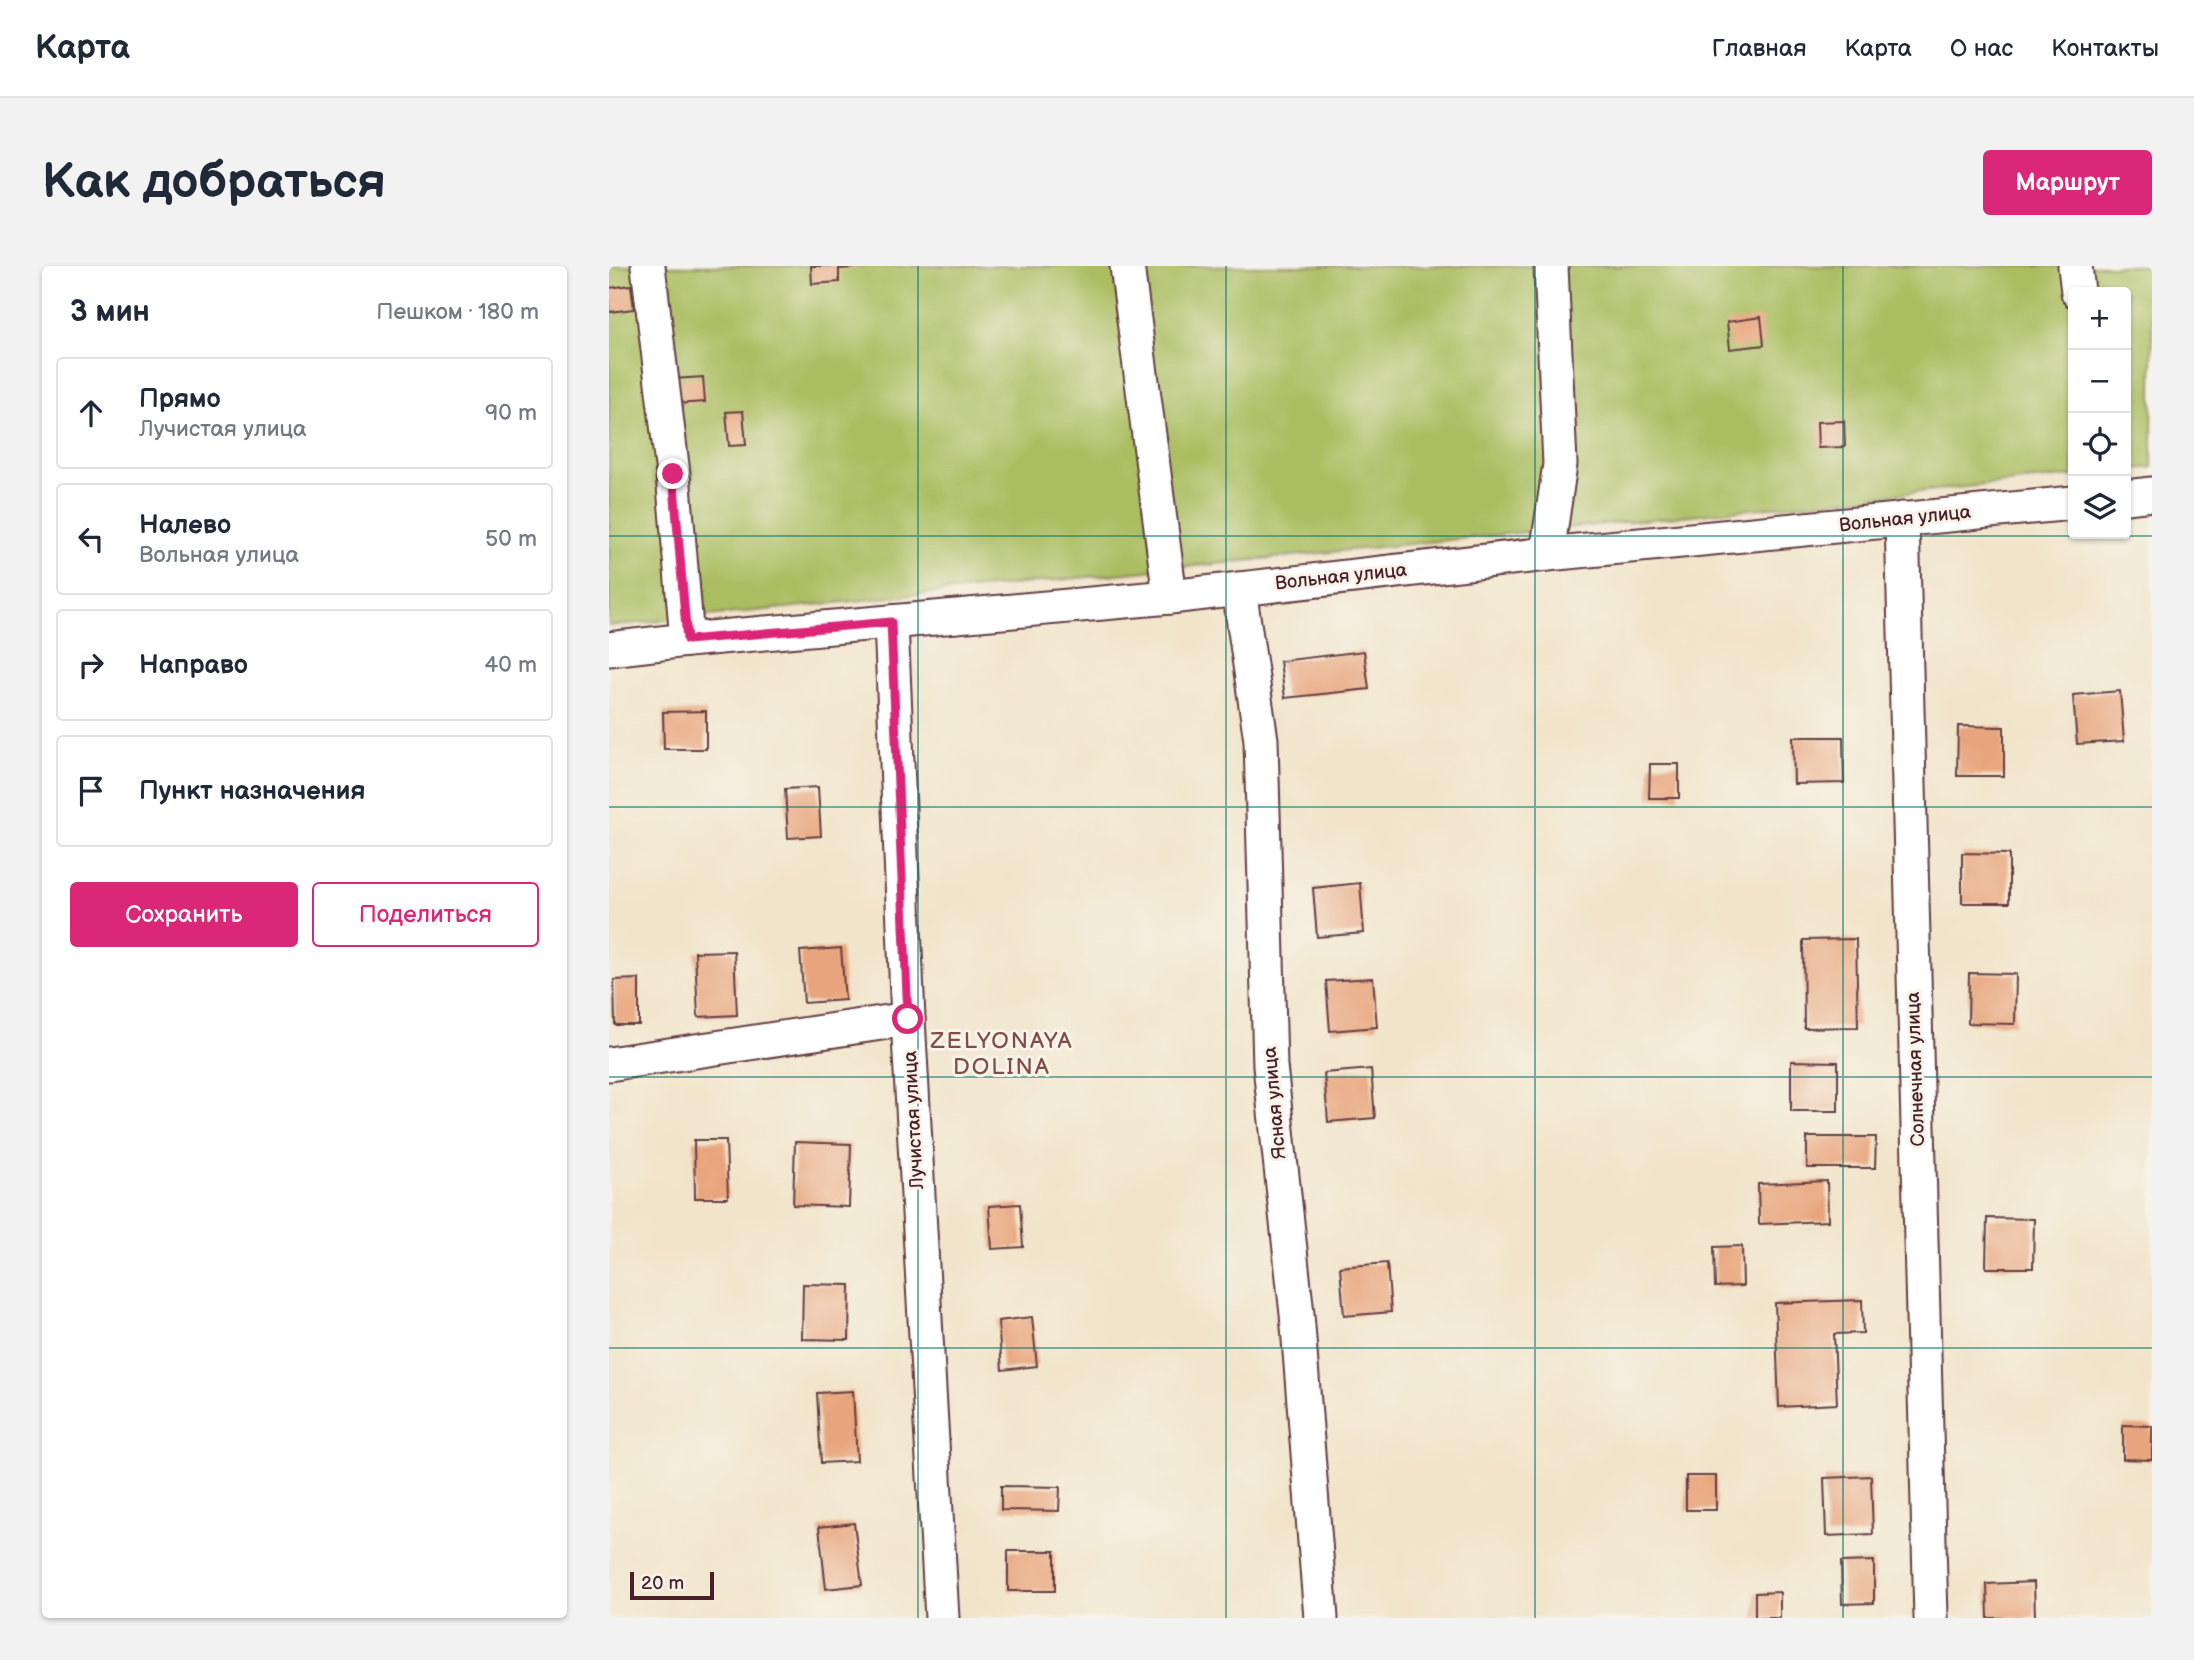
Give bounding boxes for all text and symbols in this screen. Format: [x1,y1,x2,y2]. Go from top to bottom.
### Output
text: Карта [35,28,130,68]
text: Главная [1712,34,1806,63]
text: Карта [1844,34,1912,63]
text: О нас [1950,34,2013,63]
text: Контакты [2051,34,2159,63]
button: Маршрут [1983,150,2152,215]
text: Как добраться [42,153,386,212]
map controls [2068,287,2131,539]
button: + [2068,287,2131,350]
text: 3 мин [70,294,150,330]
text: Пешком · 180 m [376,298,539,326]
button: − [2068,350,2131,413]
text: Прямо [139,384,221,415]
icon: ahead [72,394,110,432]
text: 90 m [485,399,537,427]
button: locate [2068,413,2131,476]
text: Лучистая улица [139,415,307,443]
route end [657,458,688,489]
button: layers [2068,476,2131,539]
street label: Вольная улица [1838,501,1972,537]
text: Налево [139,510,231,541]
icon: left [72,520,110,558]
text: 50 m [485,525,537,553]
text: Вольная улица [139,541,299,569]
street label: Вольная улица [1274,559,1408,595]
icon: right [72,646,110,684]
text: Направо [139,650,248,681]
text: 40 m [484,651,537,679]
icon: arrive [72,772,110,810]
text: Пункт назначения [139,776,365,807]
button: Сохранить [70,882,298,947]
button: Поделиться [312,882,539,947]
street label: Солнечная улица [1902,991,1930,1147]
route start [892,1003,923,1034]
district label: ZELYONAYA DOLINA [929,1027,1074,1081]
street label: Ясная улица [1259,1046,1291,1160]
street label: Лучистая улица [899,1050,929,1191]
scale bar [630,1569,714,1601]
text: 20 m [641,1572,684,1595]

